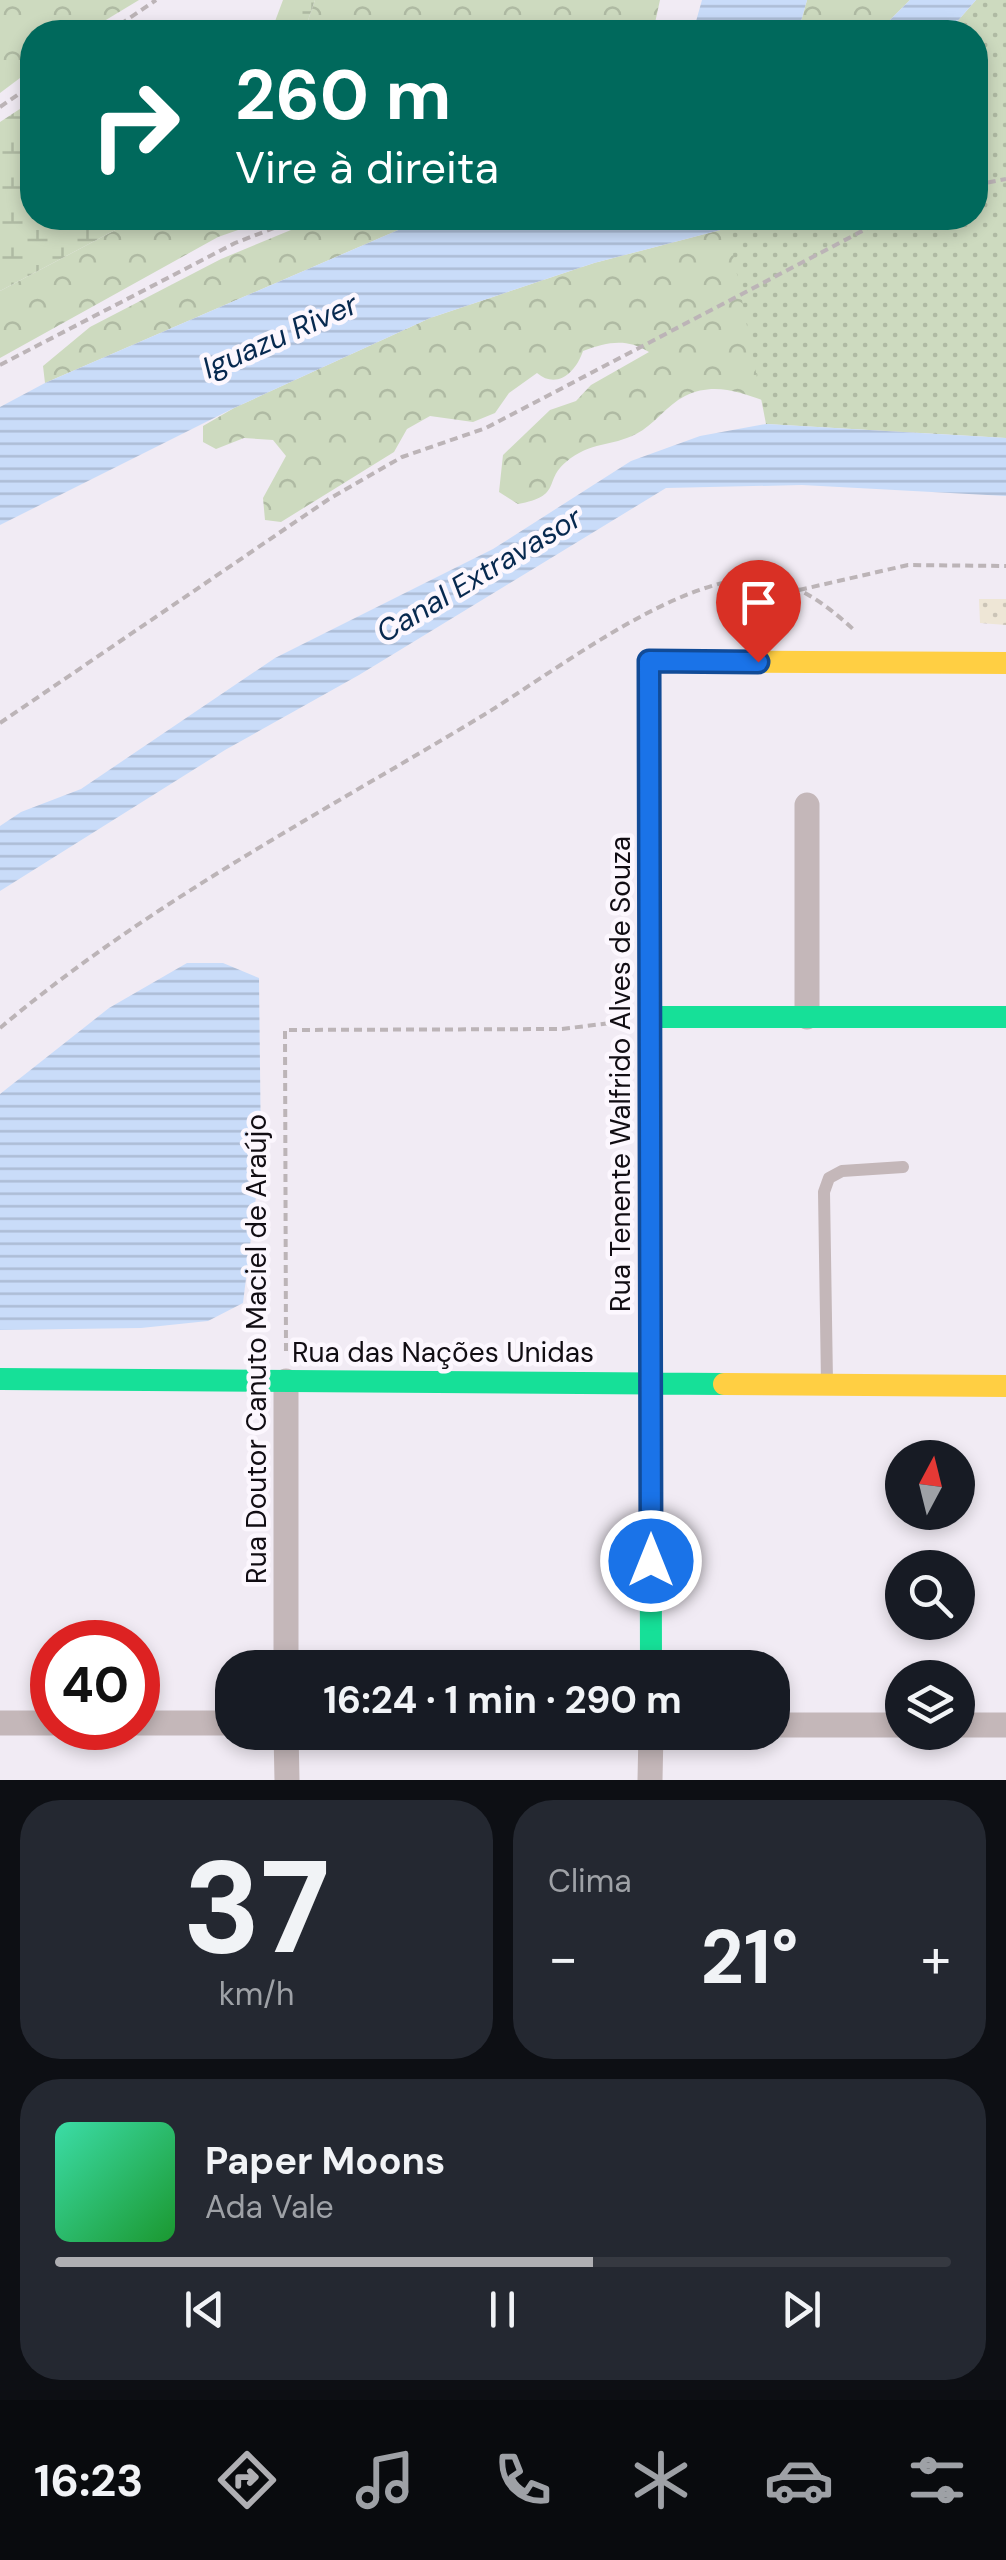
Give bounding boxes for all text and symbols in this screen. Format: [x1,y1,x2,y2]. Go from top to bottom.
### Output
text: 260 m [235,50,451,141]
icon: right [70,60,200,190]
text: Vire à direita [235,138,499,197]
water label: Iguazu River [196,284,364,387]
water label: Canal Extravasor [369,497,589,651]
pin [716,560,801,663]
icon: arrive [731,575,786,630]
street label: Rua Tenente Walfrido Alves de Souza [602,836,639,1312]
street label: Rua Doutor Canuto Maciel de Araújo [238,1114,275,1584]
street label: Rua das Nações Unidas [292,1334,594,1371]
north arrow [885,1440,975,1530]
map controls [885,1440,975,1750]
position arrow [599,1509,703,1613]
button: search [885,1550,975,1640]
speed limit sign: 40 [30,1620,160,1750]
button: layers [885,1660,975,1750]
text: 16:24 · 1 min · 290 m [323,1675,682,1725]
text: 37 [183,1823,330,1992]
text: Clima [548,1860,632,1902]
text: 21° [701,1909,798,2006]
text: − [548,1922,578,1994]
text: + [921,1922,951,1994]
text: km/h [219,1973,294,2015]
text: Paper Moons [205,2136,445,2186]
text: Ada Vale [205,2186,334,2228]
icon: previous [177,2282,232,2337]
icon: pause [475,2282,530,2337]
icon: next [774,2282,829,2337]
icon: directions [212,2445,282,2515]
icon: music [350,2445,420,2515]
icon: phone [488,2445,558,2515]
icon: climate [626,2445,696,2515]
icon: car [764,2445,834,2515]
icon: filters [902,2445,972,2515]
text: 16:23 [34,2451,143,2510]

